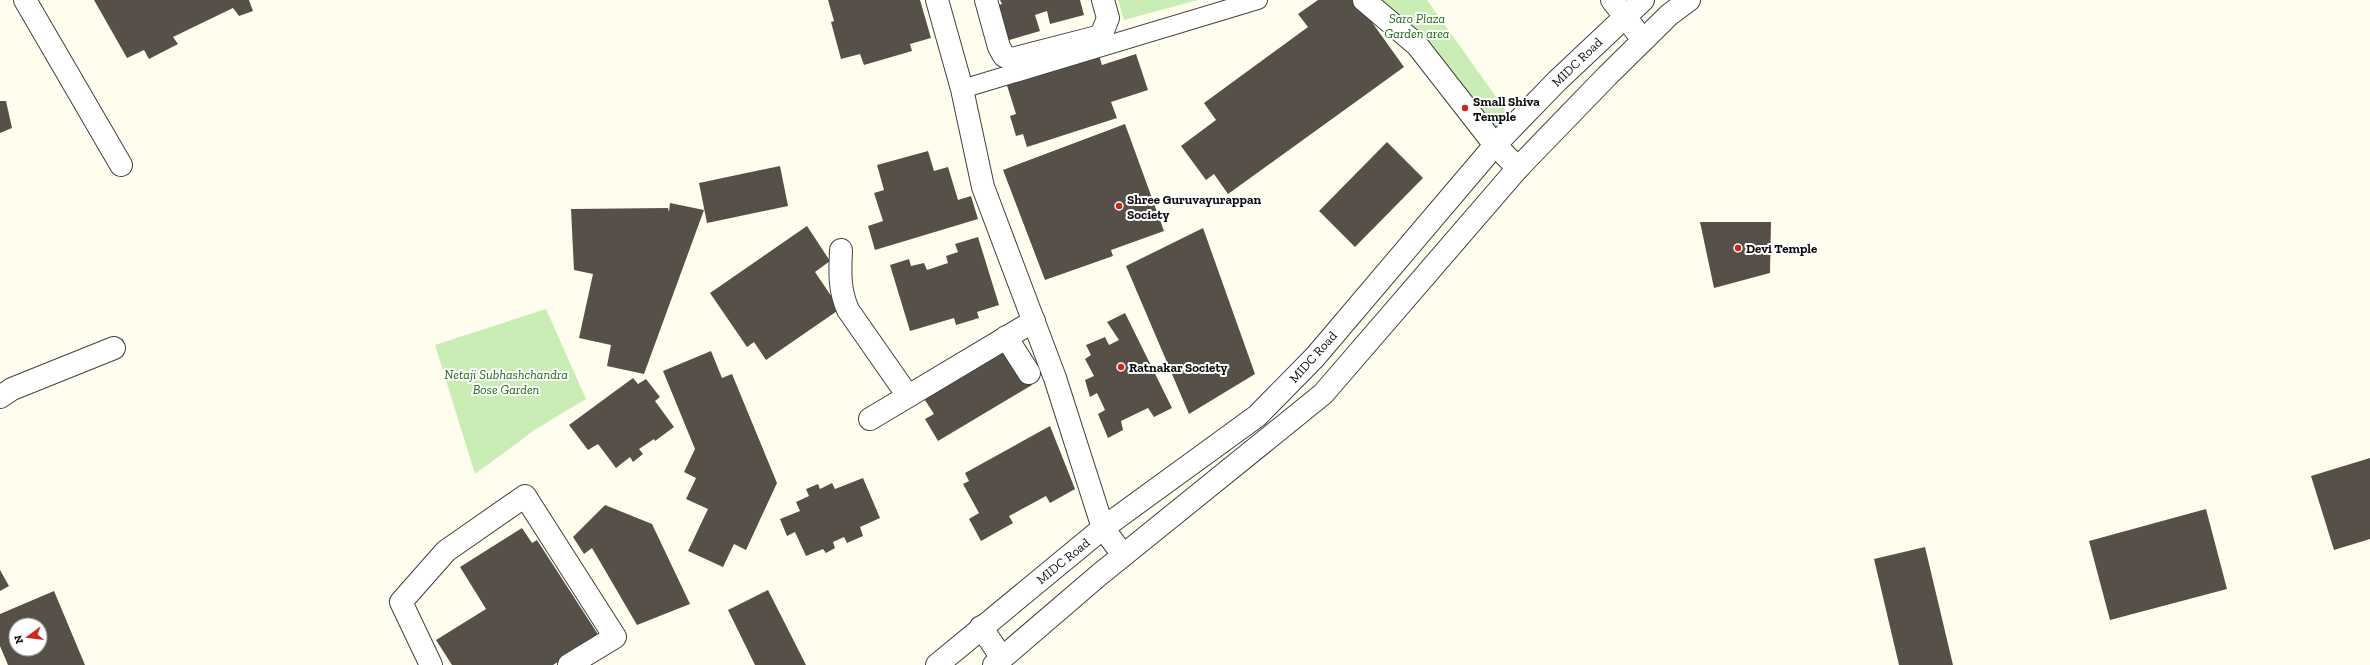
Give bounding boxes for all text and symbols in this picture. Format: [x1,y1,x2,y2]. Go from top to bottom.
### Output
park label: Saro Plaza Garden area [1385,11,1449,41]
street label: MIDC Road [1549,34,1605,90]
place label: Small Shiva Temple [1473,94,1540,124]
marker: Small Shiva Temple [1460,103,1470,113]
place label: Shree Guruvayurappan Society [1127,192,1261,222]
marker: Shree Guruvayurappan Society [1114,201,1124,211]
place label: Devi Temple [1746,241,1818,256]
marker: Devi Temple [1733,243,1743,253]
street label: MIDC Road [1286,328,1340,386]
place label: Ratnakar Society [1129,360,1227,375]
marker: Ratnakar Society [1116,362,1126,372]
park label: Netaji Subhashchandra Bose Garden [444,367,568,397]
street label: MIDC Road [1033,535,1093,587]
north arrow [8,617,48,657]
text: N [11,633,26,645]

